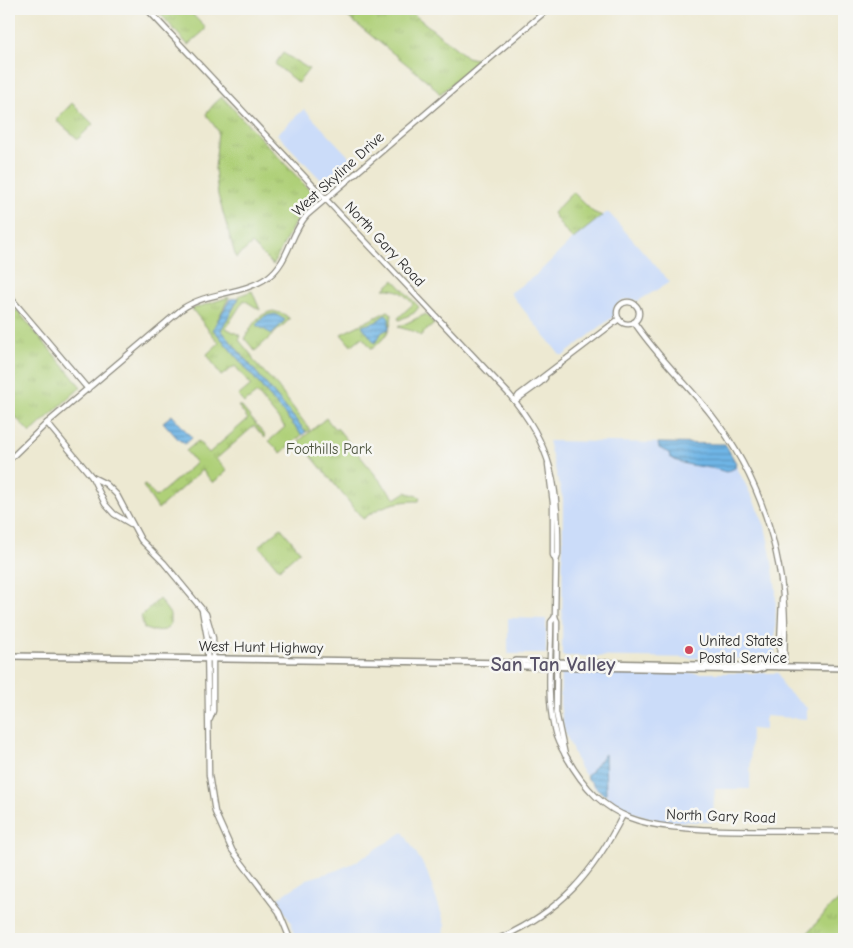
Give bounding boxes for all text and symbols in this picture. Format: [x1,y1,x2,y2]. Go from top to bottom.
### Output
street label: West Skyline Drive [288,128,388,220]
street label: North Gary Road [341,198,429,290]
park label: Foothills Park [286,440,373,458]
place label: United States Postal Service [699,632,787,667]
street label: West Hunt Highway [199,637,324,657]
marker: United States Postal Service [683,644,695,656]
district label: San Tan Valley [491,653,616,676]
street label: North Gary Road [666,805,776,827]

